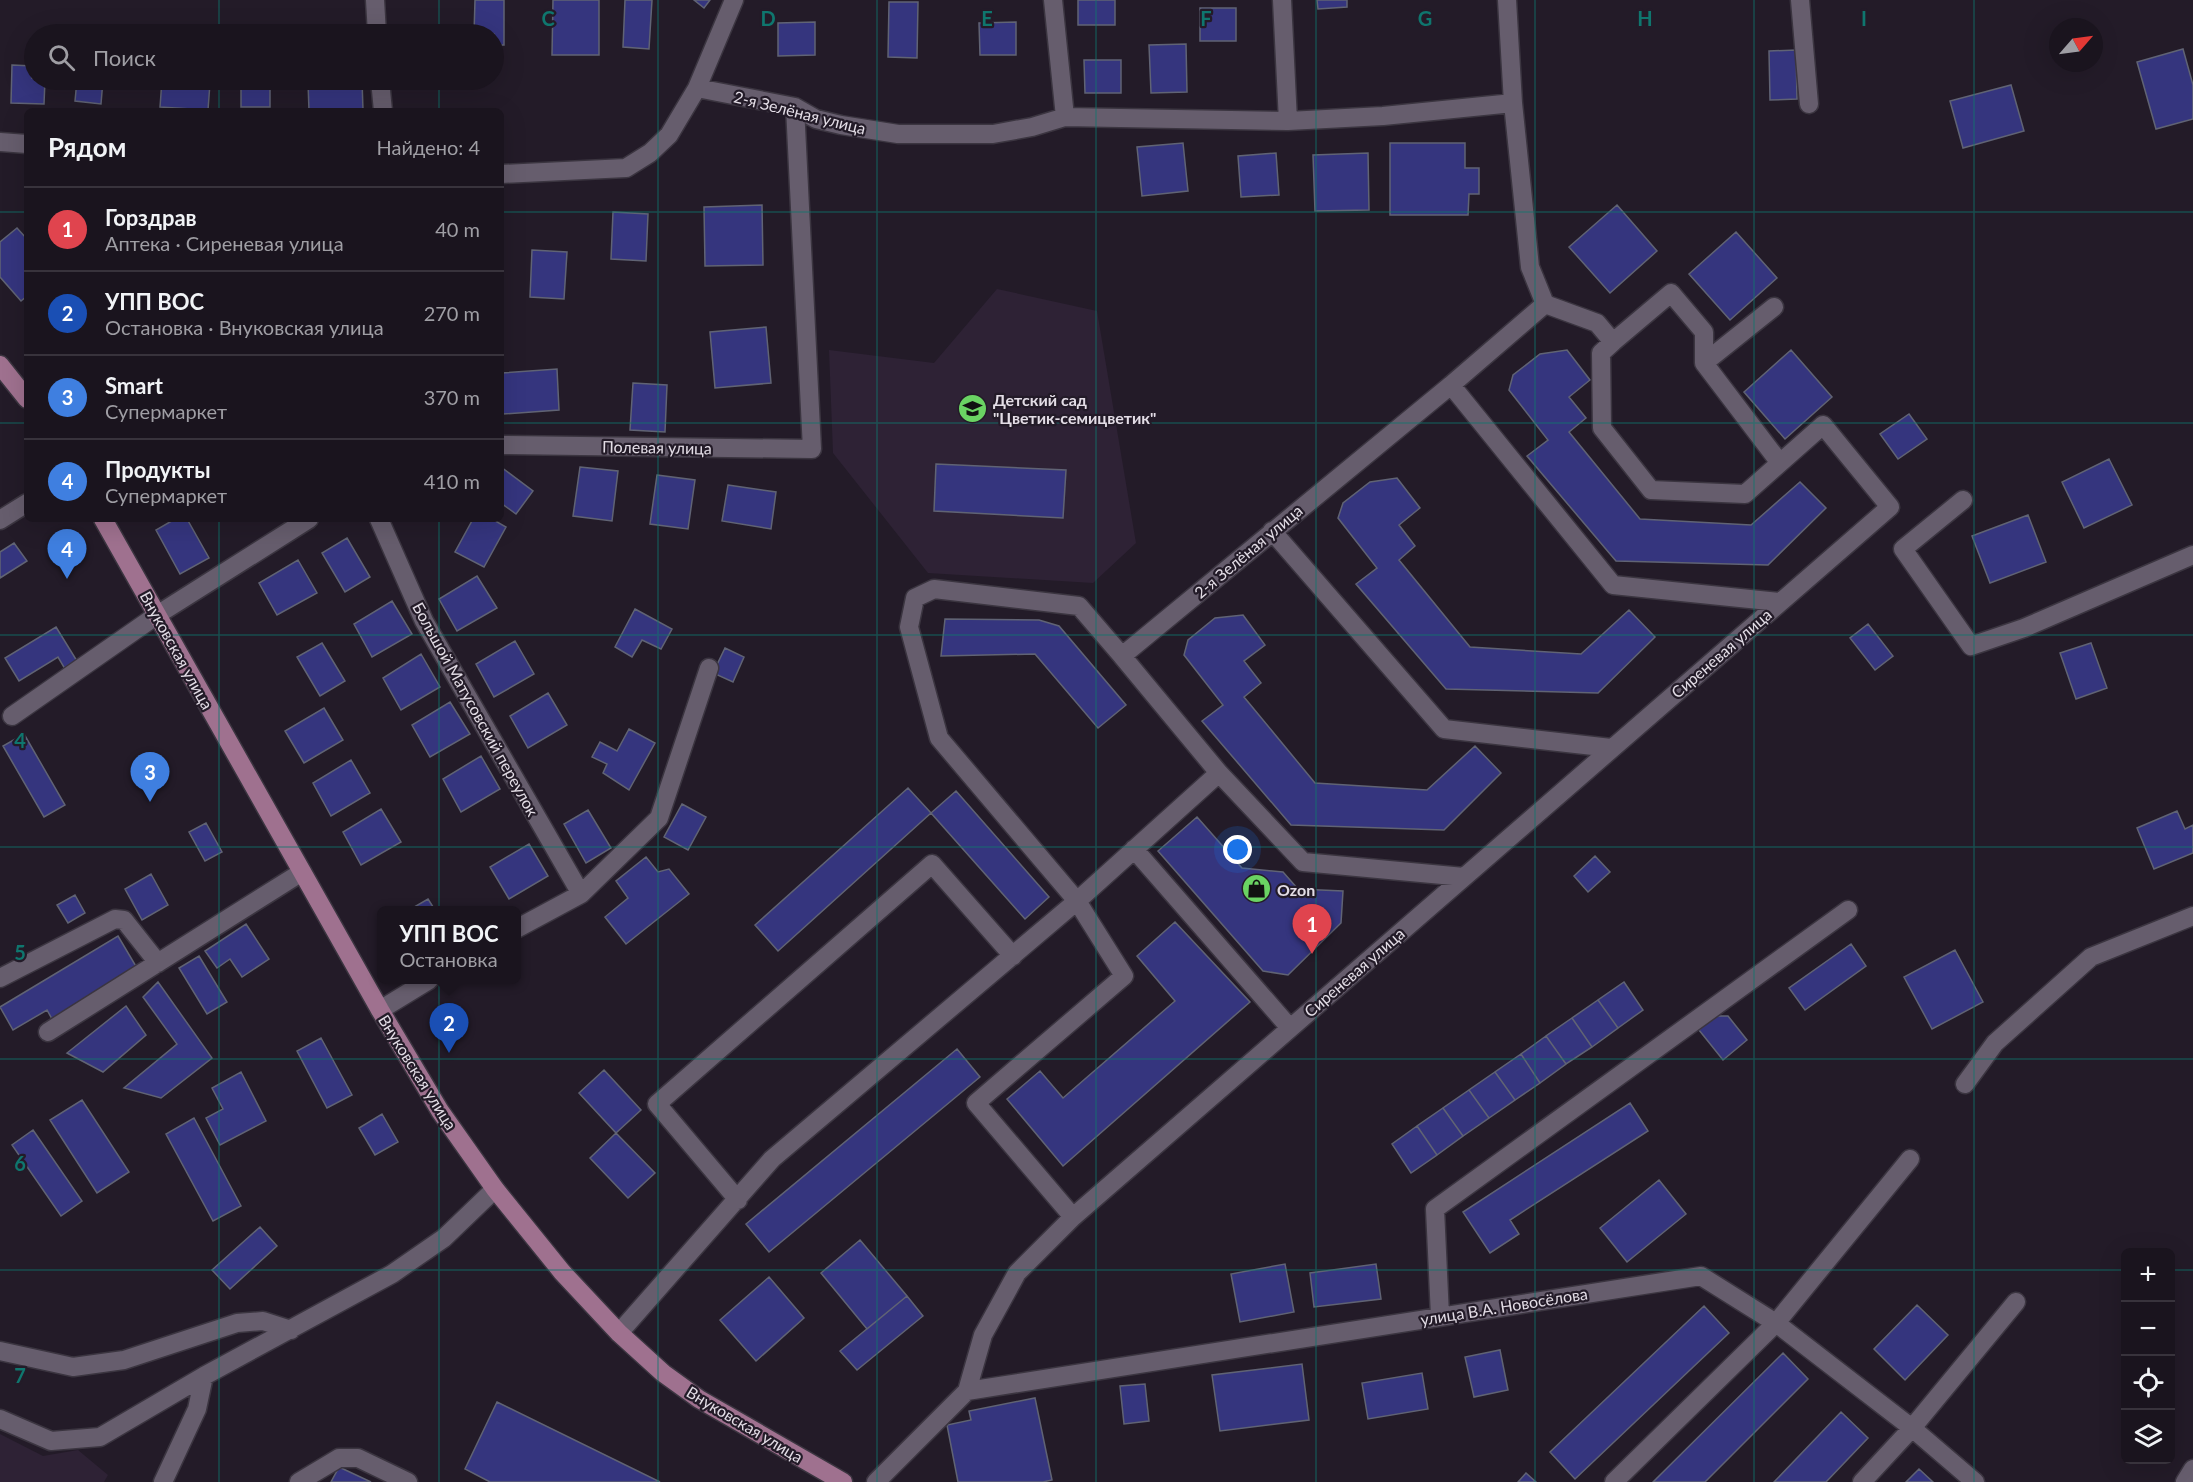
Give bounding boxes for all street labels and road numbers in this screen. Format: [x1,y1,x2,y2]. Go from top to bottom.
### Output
street label: 2-я Зелёная улица [732,86,868,138]
street label: Полевая улица [602,437,712,457]
street label: 2-я Зелёная улица [1190,500,1306,602]
street label: Внуковская улица [137,588,217,712]
street label: Большой Матусовский переулок [409,599,543,820]
street label: Сиреневая улица [1667,604,1775,702]
street label: Сиреневая улица [1300,923,1408,1021]
street label: Внуковская улица [375,1011,461,1133]
street label: улица В.А. Новосёлова [1419,1283,1589,1329]
street label: Внуковская улица [684,1382,806,1466]

